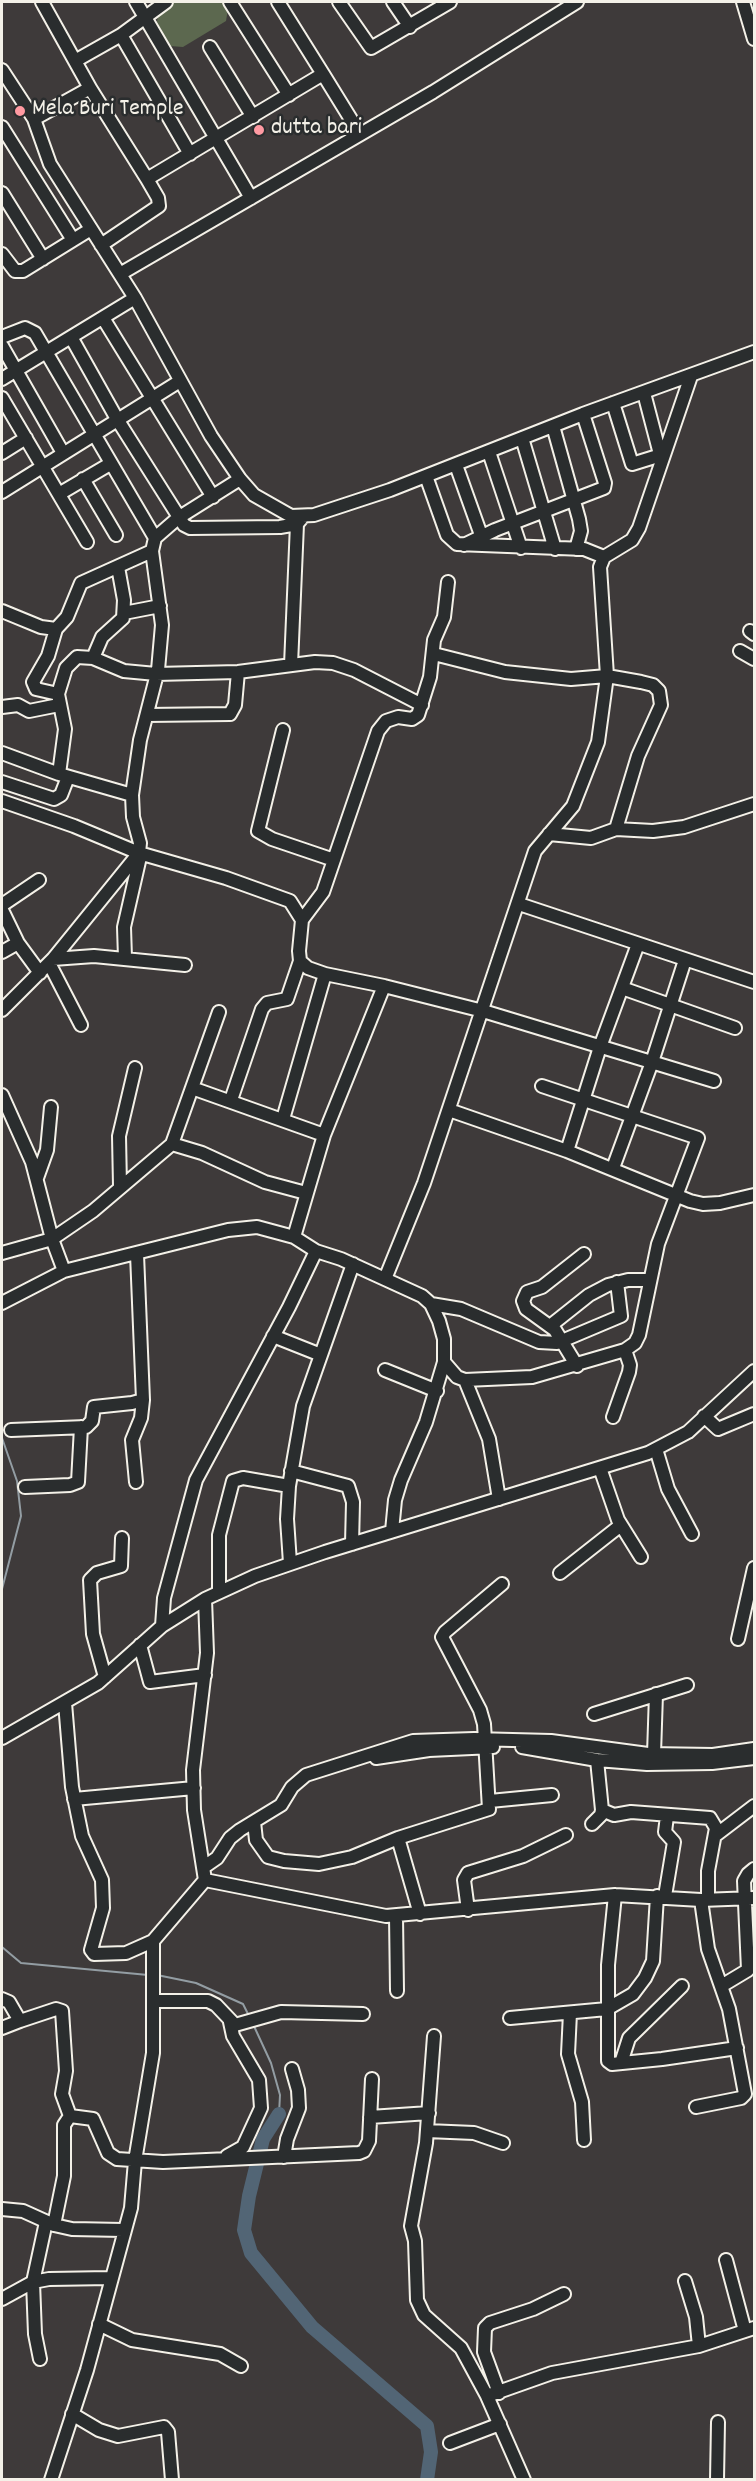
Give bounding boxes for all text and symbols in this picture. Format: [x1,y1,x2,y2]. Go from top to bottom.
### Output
place label: Mela Buri Temple [32,97,184,125]
marker: Mela Buri Temple [13,104,27,118]
place label: dutta bari [271,116,362,144]
marker: dutta bari [252,123,266,137]

